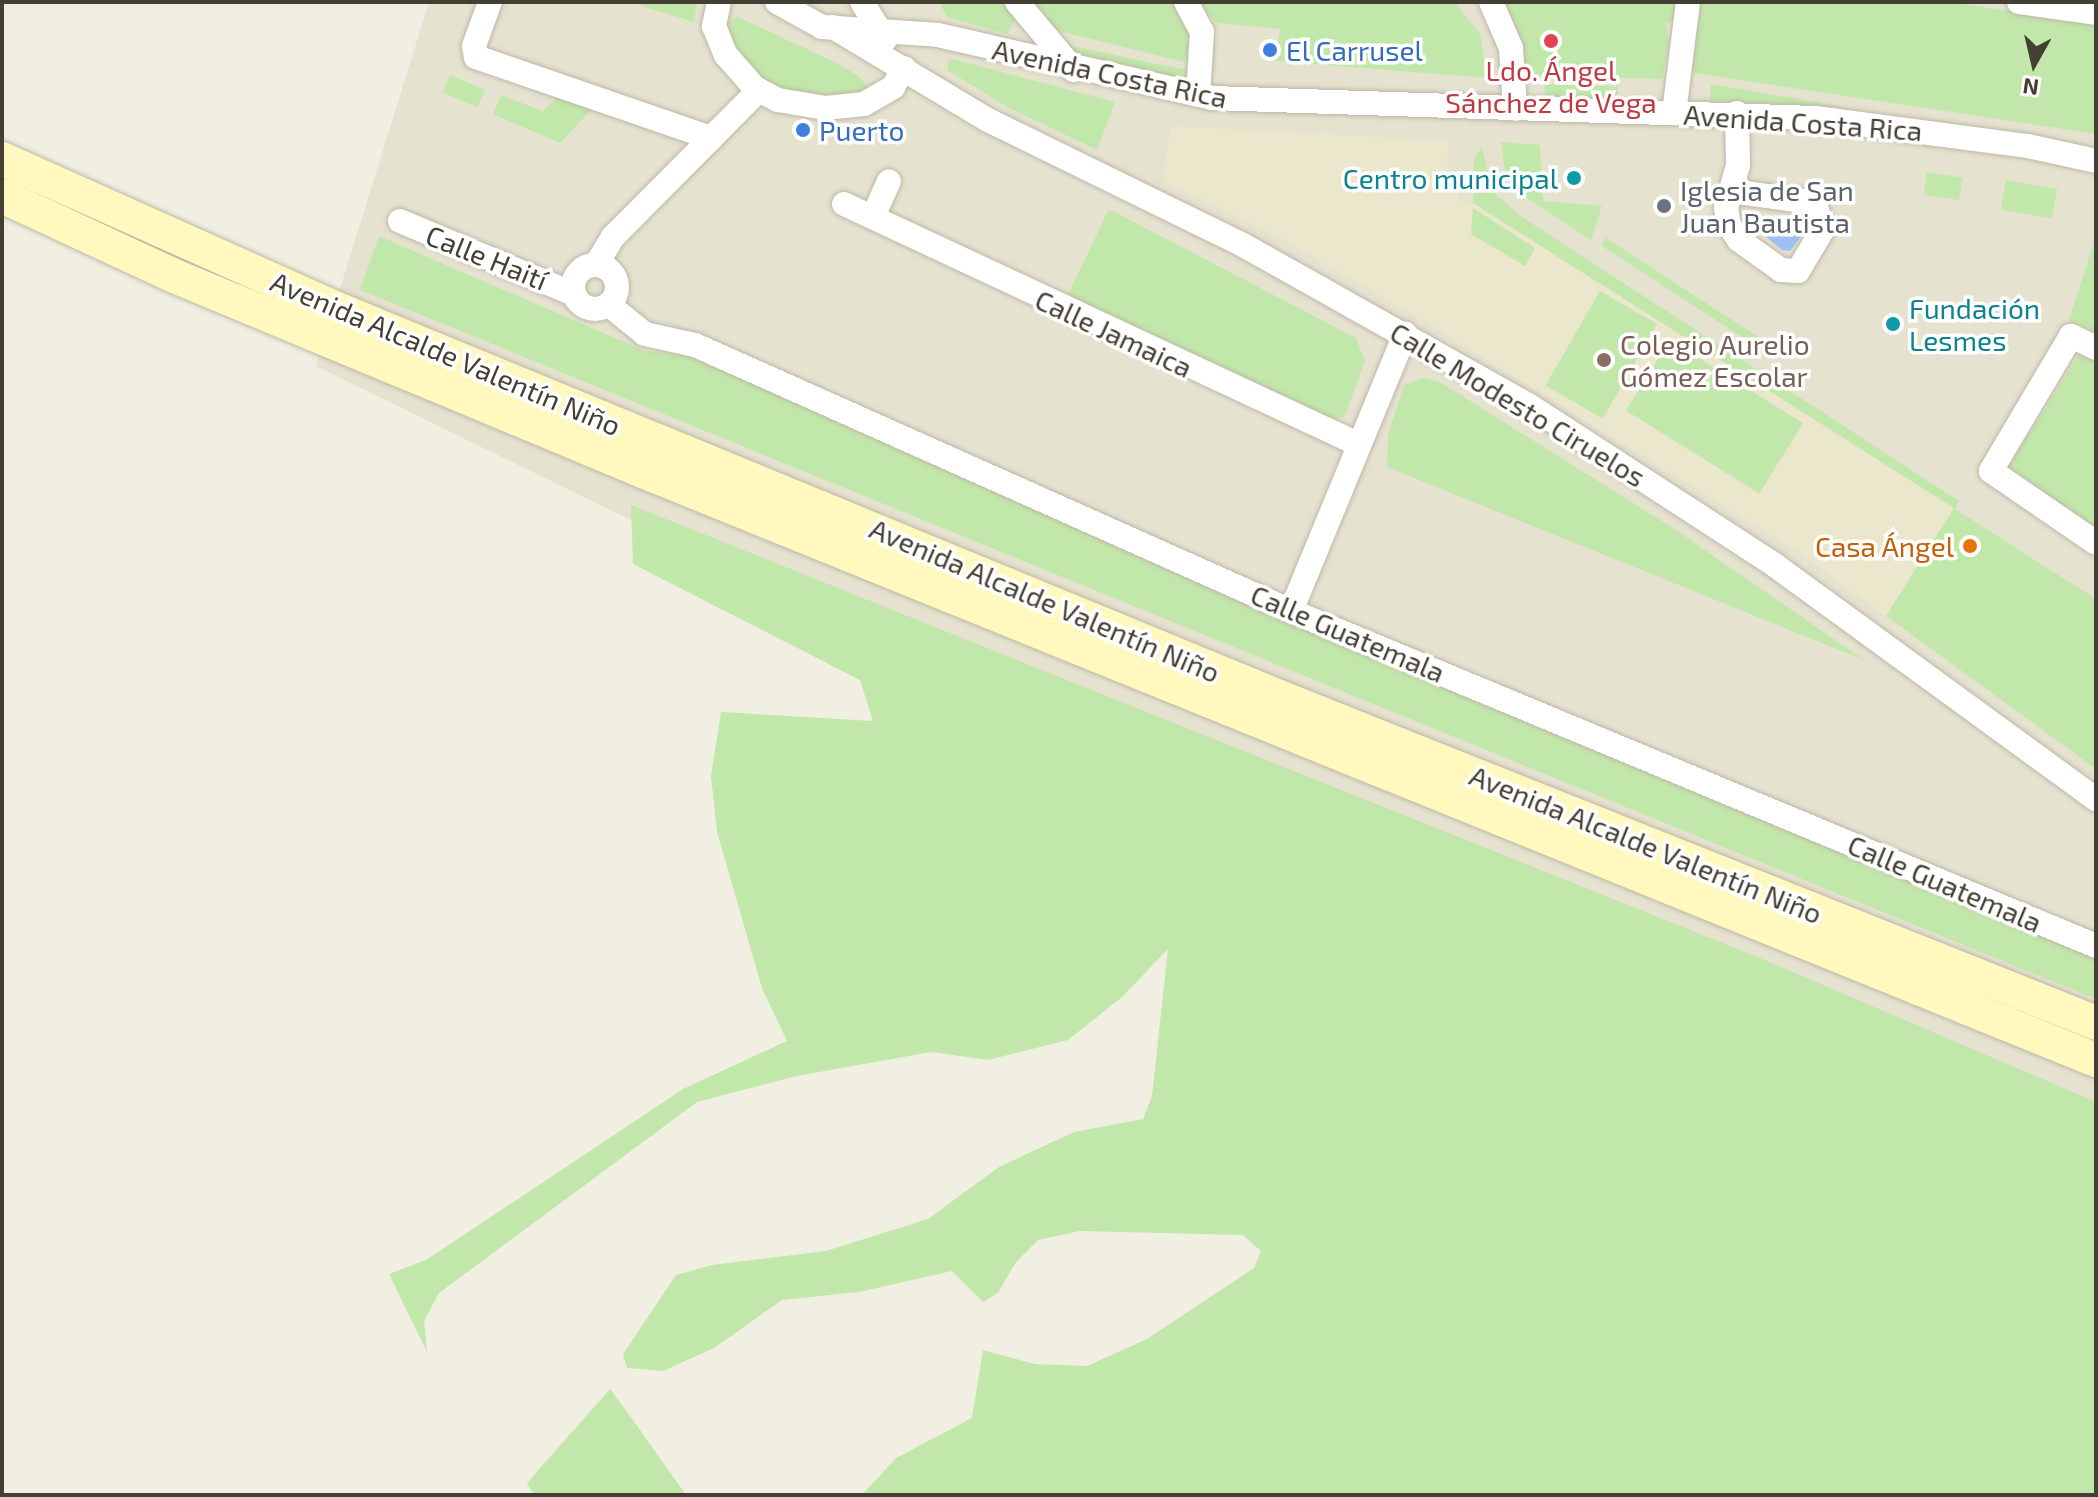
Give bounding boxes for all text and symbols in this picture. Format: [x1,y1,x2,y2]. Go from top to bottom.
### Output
north arrow [1994,24,2074,104]
street label: Avenida Costa Rica [990,32,1230,114]
marker: Ldo. Ángel Sánchez de Vega [1542,32,1560,50]
place label: El Carrusel [1286,33,1424,67]
marker: El Carrusel [1261,41,1279,59]
place label: Ldo. Ángel Sánchez de Vega [1445,53,1657,119]
text: N [2021,74,2040,102]
street label: Avenida Costa Rica [1683,97,1923,147]
place label: Puerto [819,113,904,147]
marker: Puerto [794,121,812,139]
place label: Centro municipal [1343,161,1558,195]
marker: Centro municipal [1565,169,1583,187]
place label: Iglesia de San Juan Bautista [1680,173,1854,239]
marker: Iglesia de San Juan Bautista [1655,197,1673,215]
street label: Calle Haití [421,217,553,297]
street label: Avenida Alcalde Valentín Niño [265,264,627,442]
street label: Calle Jamaica [1030,282,1198,384]
place label: Fundación Lesmes [1909,291,2040,357]
street label: Calle Modesto Ciruelos [1384,315,1652,493]
marker: Fundación Lesmes [1884,315,1902,333]
place label: Colegio Aurelio Gómez Escolar [1620,327,1810,393]
marker: Colegio Aurelio Gómez Escolar [1595,351,1613,369]
street label: Avenida Alcalde Valentín Niño [864,511,1226,689]
place label: Casa Ángel [1814,529,1954,563]
marker: Casa Ángel [1961,537,1979,555]
street label: Calle Guatemala [1246,577,1450,689]
street label: Avenida Alcalde Valentín Niño [1464,758,1828,930]
street label: Calle Guatemala [1843,827,2047,939]

